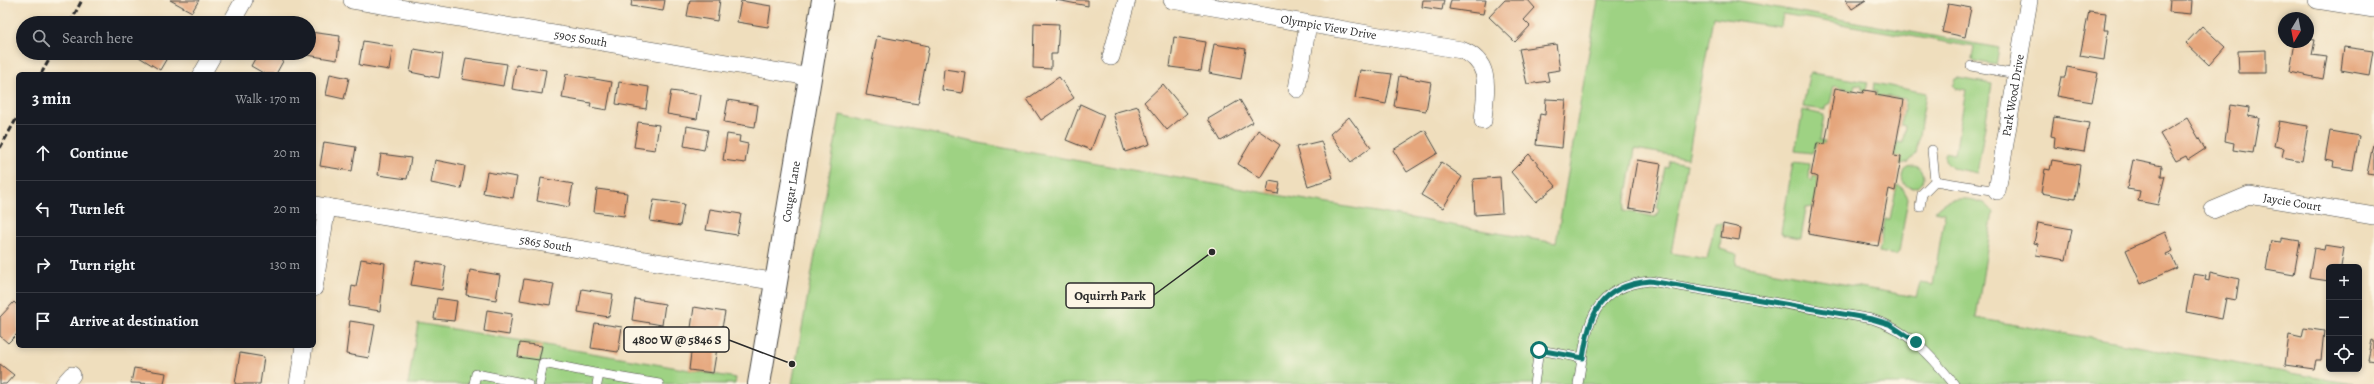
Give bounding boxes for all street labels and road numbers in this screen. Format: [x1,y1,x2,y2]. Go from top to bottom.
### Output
street label: Olympic View Drive [1279,11,1378,43]
street label: 5905 South [553,26,609,51]
street label: Park Wood Drive [1998,53,2028,138]
street label: Cougar Lane [778,160,804,223]
street label: Jaycie Court [2262,190,2323,215]
street label: 5865 South [518,231,574,256]

